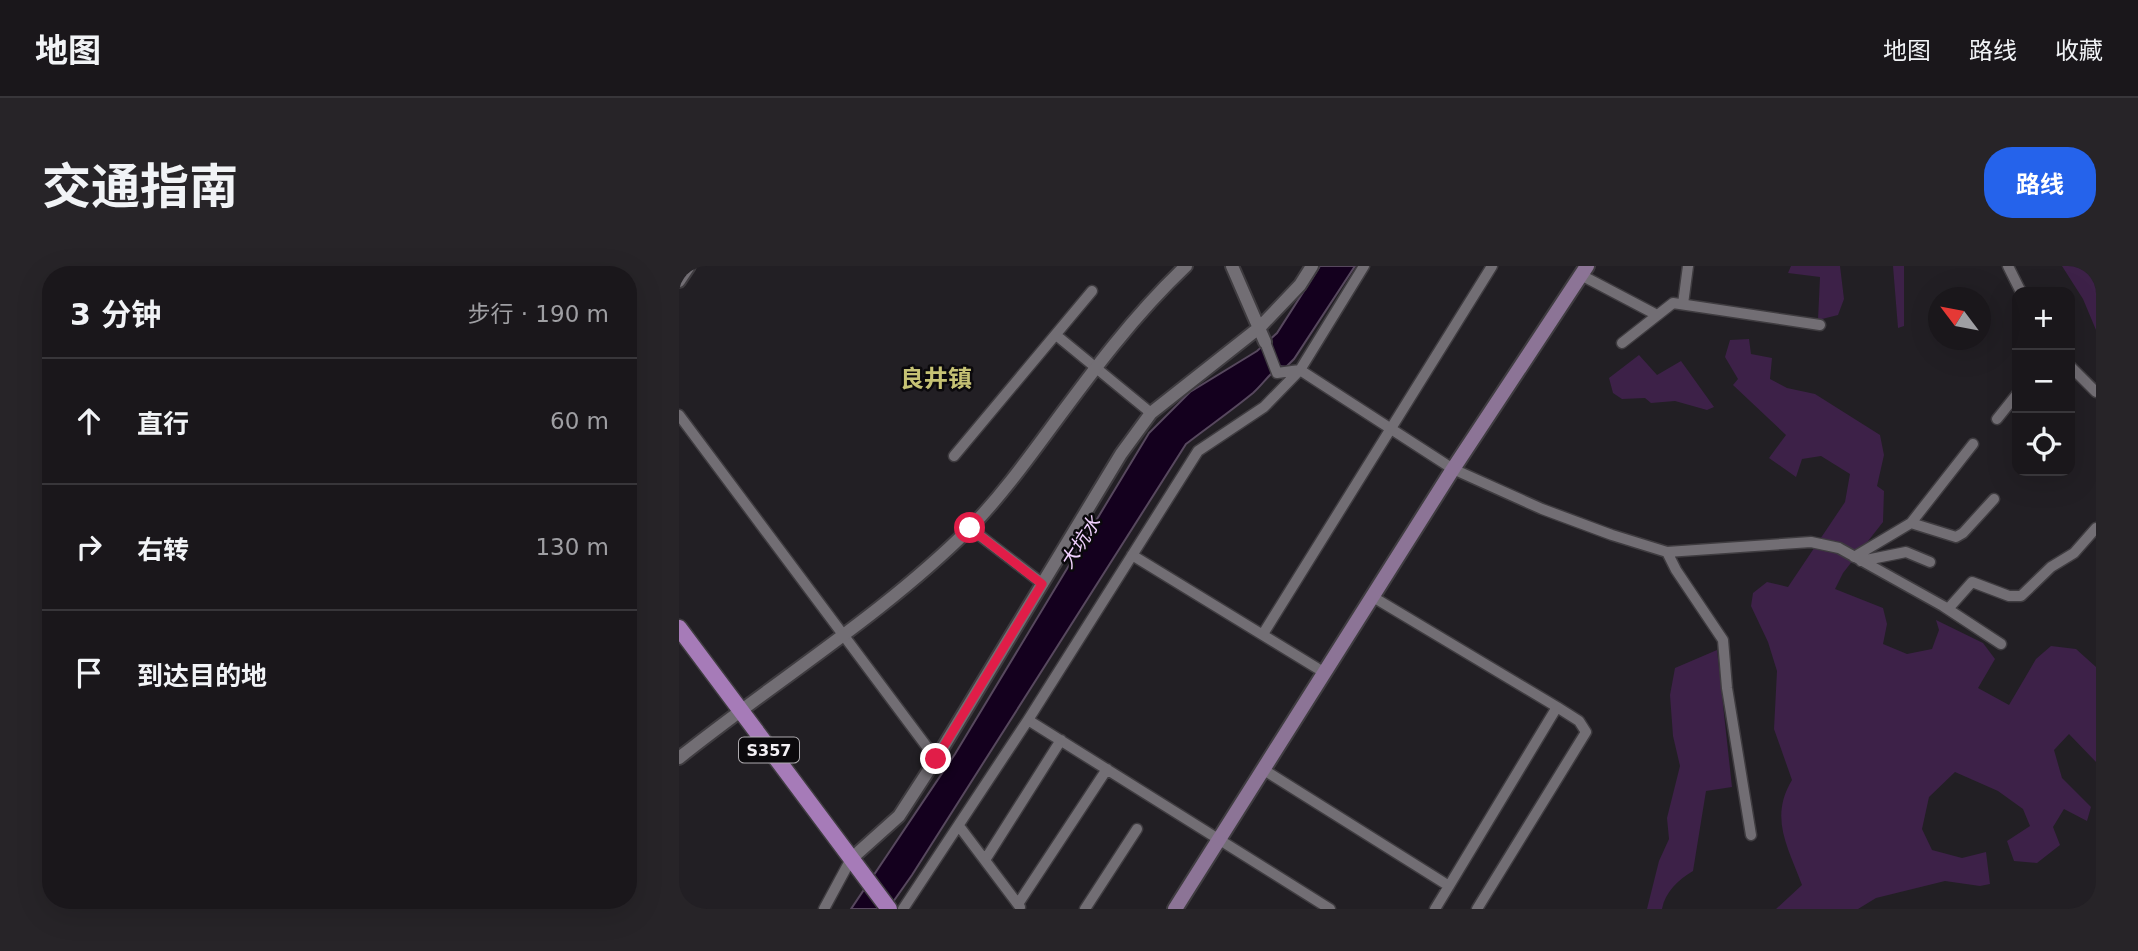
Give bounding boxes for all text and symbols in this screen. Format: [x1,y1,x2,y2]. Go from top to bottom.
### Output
text: 地图 [35,31,101,70]
text: 地图 [1883,37,1931,65]
text: 路线 [1969,37,2017,65]
text: 收藏 [2055,37,2103,65]
button: 路线 [1984,147,2096,218]
text: 交通指南 [42,159,238,216]
north arrow [1928,287,1991,350]
map controls [2012,287,2075,476]
button: + [2012,287,2075,350]
text: 3 分钟 [70,297,161,332]
text: 步行 · 190 m [467,301,609,327]
button: − [2012,350,2075,413]
district label: 良井镇 [900,365,972,393]
icon: ahead [70,402,108,440]
text: 60 m [550,408,609,434]
text: 直行 [137,409,189,439]
button: locate [2012,413,2075,476]
water label: 大坑水 [1055,511,1105,572]
route start [954,512,985,543]
icon: right [70,528,108,566]
text: 130 m [535,534,609,560]
text: 右转 [137,535,189,565]
icon: arrive [70,654,108,692]
text: 到达目的地 [137,661,267,691]
road number: S357 [739,737,799,762]
route end [920,743,951,774]

